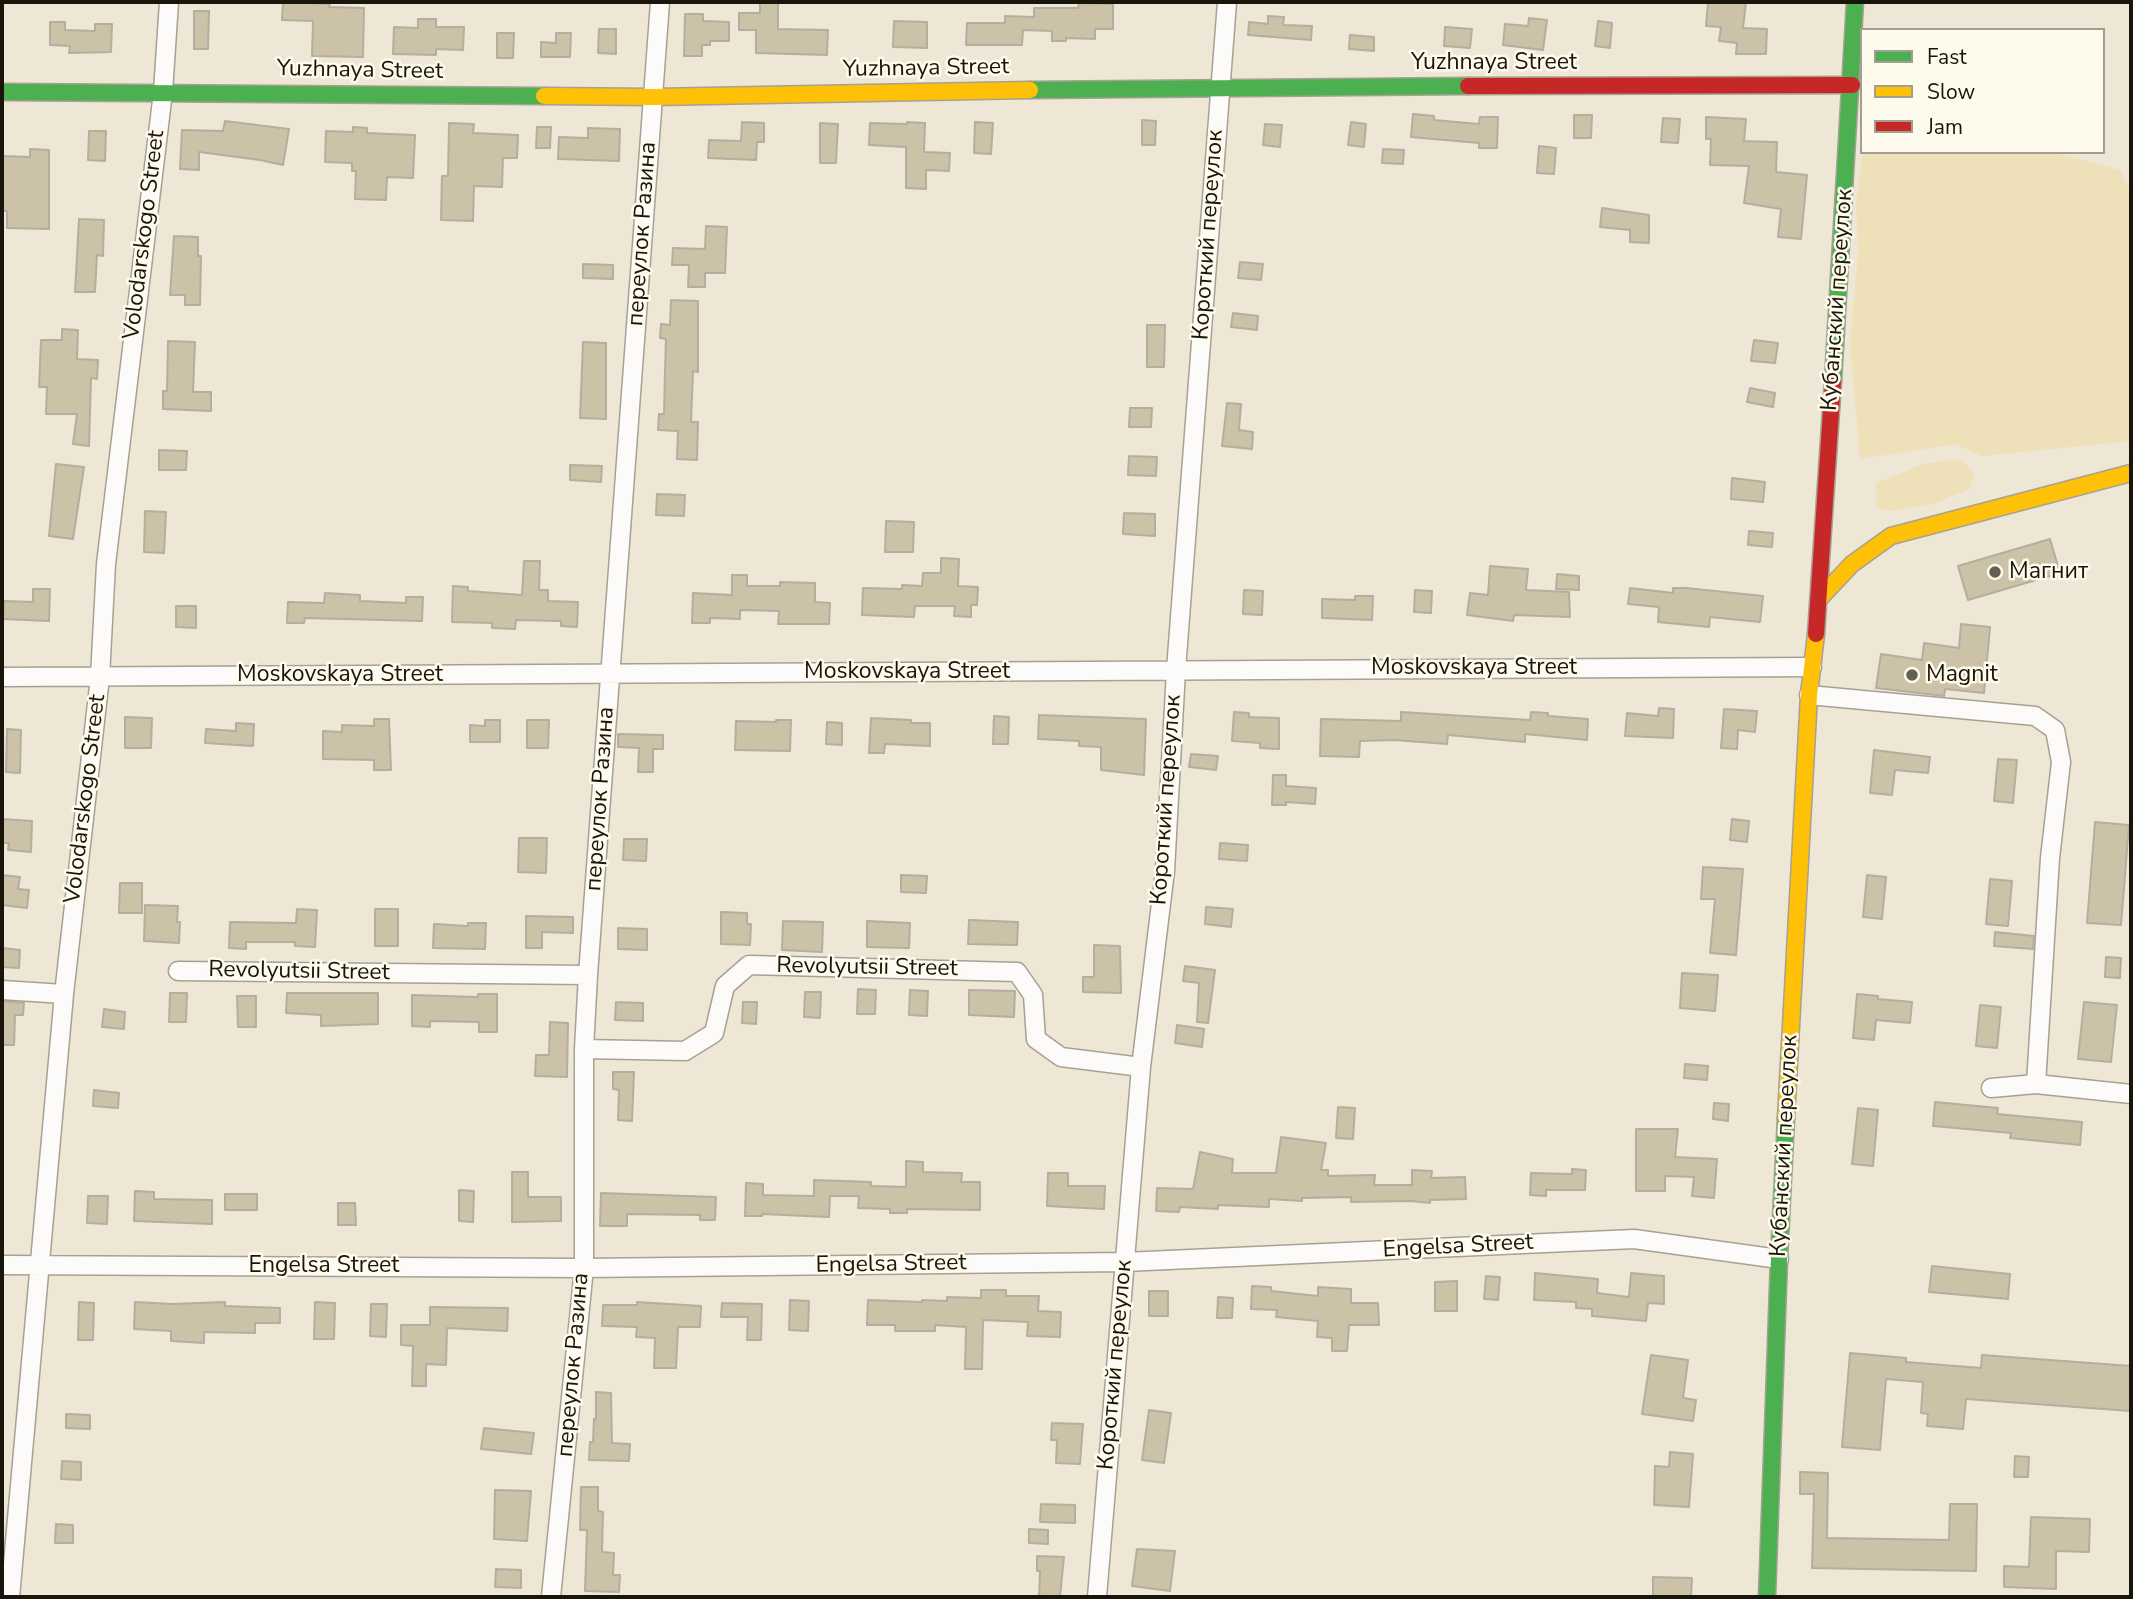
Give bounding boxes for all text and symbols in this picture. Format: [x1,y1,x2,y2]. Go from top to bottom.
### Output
legend [1860,28,2105,154]
text: Fast [1927,43,1967,71]
street label: Yuzhnaya Street [1411,49,1577,77]
street label: Yuzhnaya Street [843,54,1009,84]
street label: Yuzhnaya Street [277,56,443,86]
text: Slow [1927,78,1975,106]
text: Jam [1927,113,1963,141]
street label: Volodarskogo Street [118,129,172,341]
street label: Короткий переулок [1188,129,1230,341]
street label: переулок Разина [623,141,663,327]
street label: Кубанский переулок [1816,188,1860,412]
place label: Магнит [2009,558,2088,586]
marker: Магнит [1987,564,2003,580]
street label: Moskovskaya Street [1371,654,1577,682]
street label: Moskovskaya Street [804,658,1010,686]
street label: Moskovskaya Street [237,661,443,689]
place label: Magnit [1926,661,1998,689]
marker: Magnit [1904,667,1920,683]
street label: Volodarskogo Street [59,693,113,905]
street label: Короткий переулок [1146,694,1188,906]
street label: переулок Разина [581,706,621,892]
street label: Revolyutsii Street [776,953,958,983]
street label: Revolyutsii Street [208,957,390,987]
street label: Кубанский переулок [1765,1034,1805,1258]
street label: Engelsa Street [1382,1229,1534,1265]
street label: Engelsa Street [815,1250,967,1280]
street label: Engelsa Street [249,1252,399,1280]
street label: Короткий переулок [1093,1259,1139,1471]
street label: переулок Разина [552,1272,596,1458]

